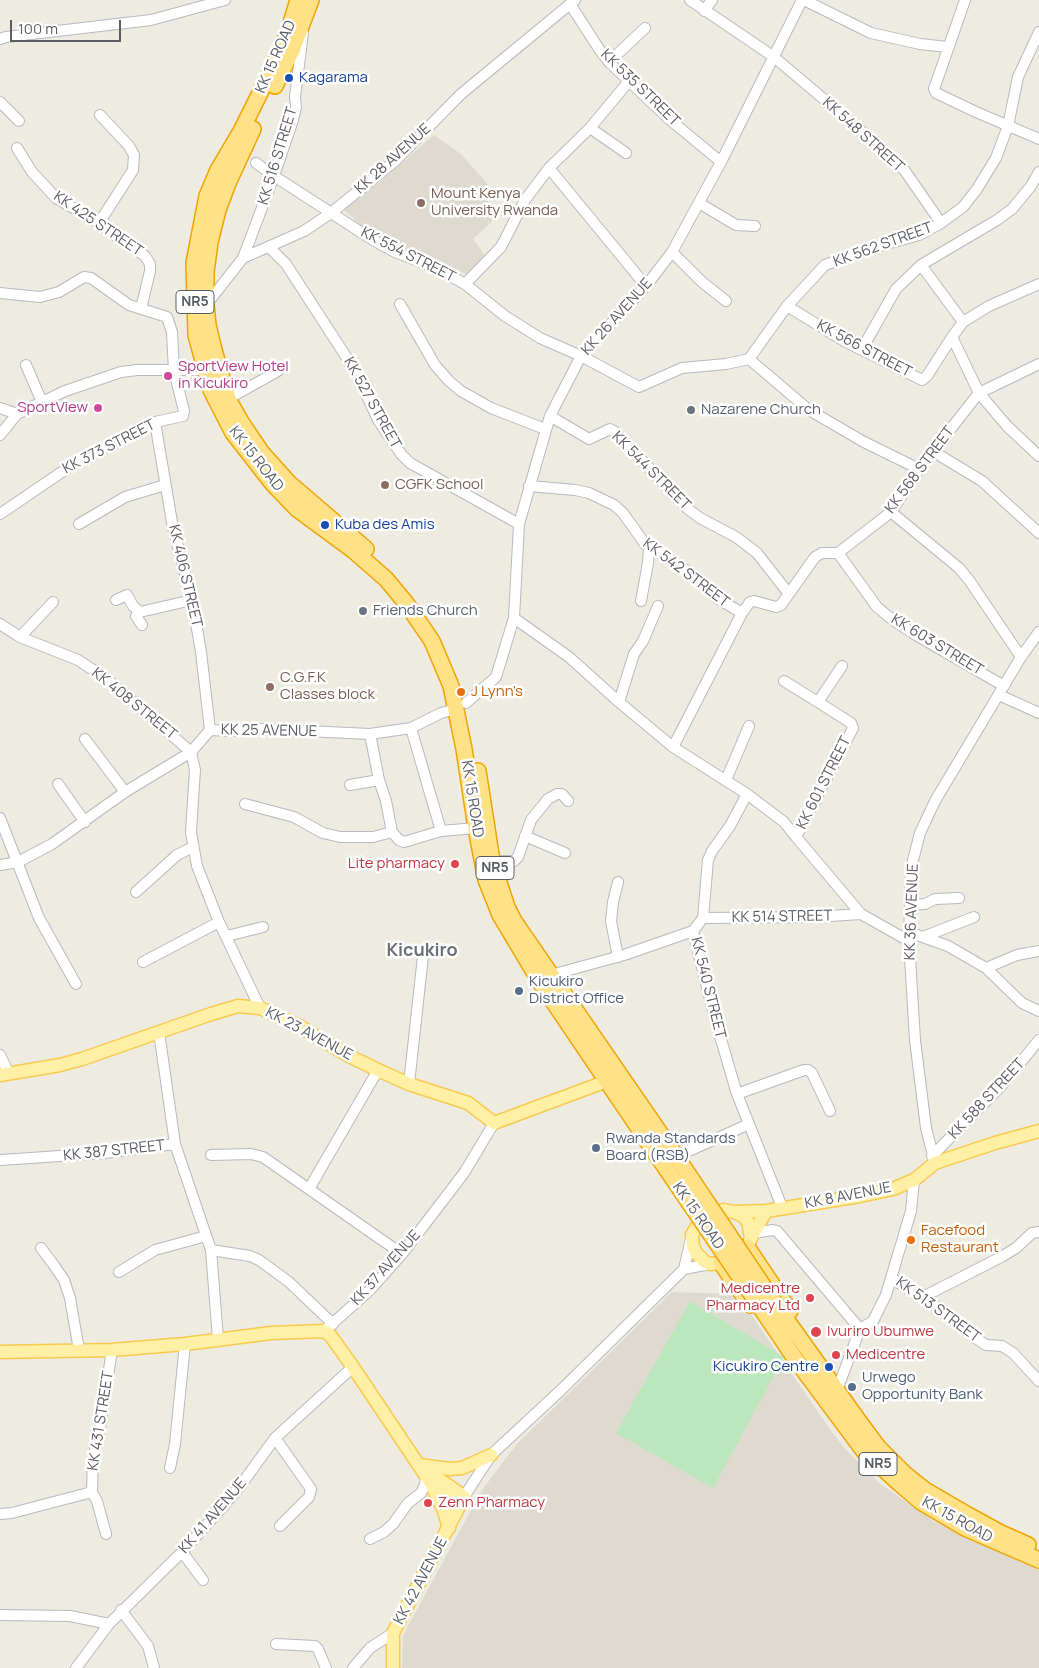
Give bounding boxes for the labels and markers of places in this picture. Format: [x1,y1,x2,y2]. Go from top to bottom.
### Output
place label: Kagarama [299,69,368,87]
marker: Kagarama [283,72,295,84]
place label: Mount Kenya University Rwanda [431,185,558,220]
marker: Mount Kenya University Rwanda [415,197,427,209]
place label: SportView Hotel in Kicukiro [178,358,289,393]
marker: SportView Hotel in Kicukiro [162,370,174,382]
place label: SportView [17,399,88,417]
place label: Nazarene Church [701,401,821,419]
marker: SportView [92,402,104,414]
marker: Nazarene Church [685,404,697,416]
place label: CGFK School [395,476,483,494]
marker: CGFK School [379,479,391,491]
place label: Kuba des Amis [335,516,435,534]
marker: Kuba des Amis [319,519,331,531]
place label: Friends Church [373,602,478,620]
marker: Friends Church [357,605,369,617]
place label: C.G.F.K Classes block [280,669,375,704]
marker: C.G.F.K Classes block [264,681,276,693]
place label: J Lynn's [471,683,523,701]
marker: J Lynn's [455,686,467,698]
place label: Lite pharmacy [348,855,445,873]
marker: Lite pharmacy [449,858,461,870]
place label: Kicukiro District Office [529,973,624,1008]
marker: Kicukiro District Office [513,985,525,997]
place label: Rwanda Standards Board (RSB) [606,1130,736,1165]
marker: Rwanda Standards Board (RSB) [590,1142,602,1154]
place label: Facefood Restaurant [921,1222,999,1257]
marker: Facefood Restaurant [905,1234,917,1246]
place label: Medicentre Pharmacy Ltd [706,1280,800,1315]
marker: Medicentre Pharmacy Ltd [804,1292,816,1304]
place label: Ivuriro Ubumwe [827,1323,934,1341]
marker: Ivuriro Ubumwe [809,1325,823,1339]
place label: Medicentre [846,1346,925,1364]
marker: Medicentre [830,1349,842,1361]
place label: Kicukiro Centre [713,1358,819,1376]
marker: Kicukiro Centre [823,1361,835,1373]
place label: Urwego Opportunity Bank [862,1369,983,1404]
marker: Urwego Opportunity Bank [846,1381,858,1393]
place label: Zenn Pharmacy [438,1494,545,1512]
marker: Zenn Pharmacy [422,1497,434,1509]

